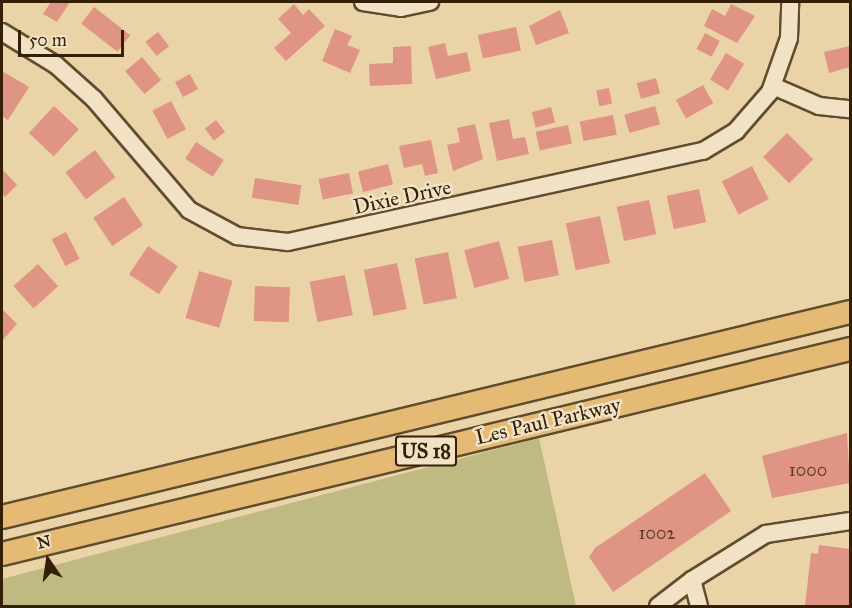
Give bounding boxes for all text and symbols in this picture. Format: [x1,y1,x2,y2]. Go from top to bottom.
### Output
scale bar [21,18,128,56]
text: 50 m [29,29,67,51]
street label: Dixie Drive [351,174,453,220]
street label: Les Paul Parkway [473,392,623,450]
road number: US 18 [394,434,458,468]
house number: 1000 [789,459,827,481]
house number: 1002 [639,522,675,544]
north arrow [18,530,78,590]
text: N [35,531,53,553]

